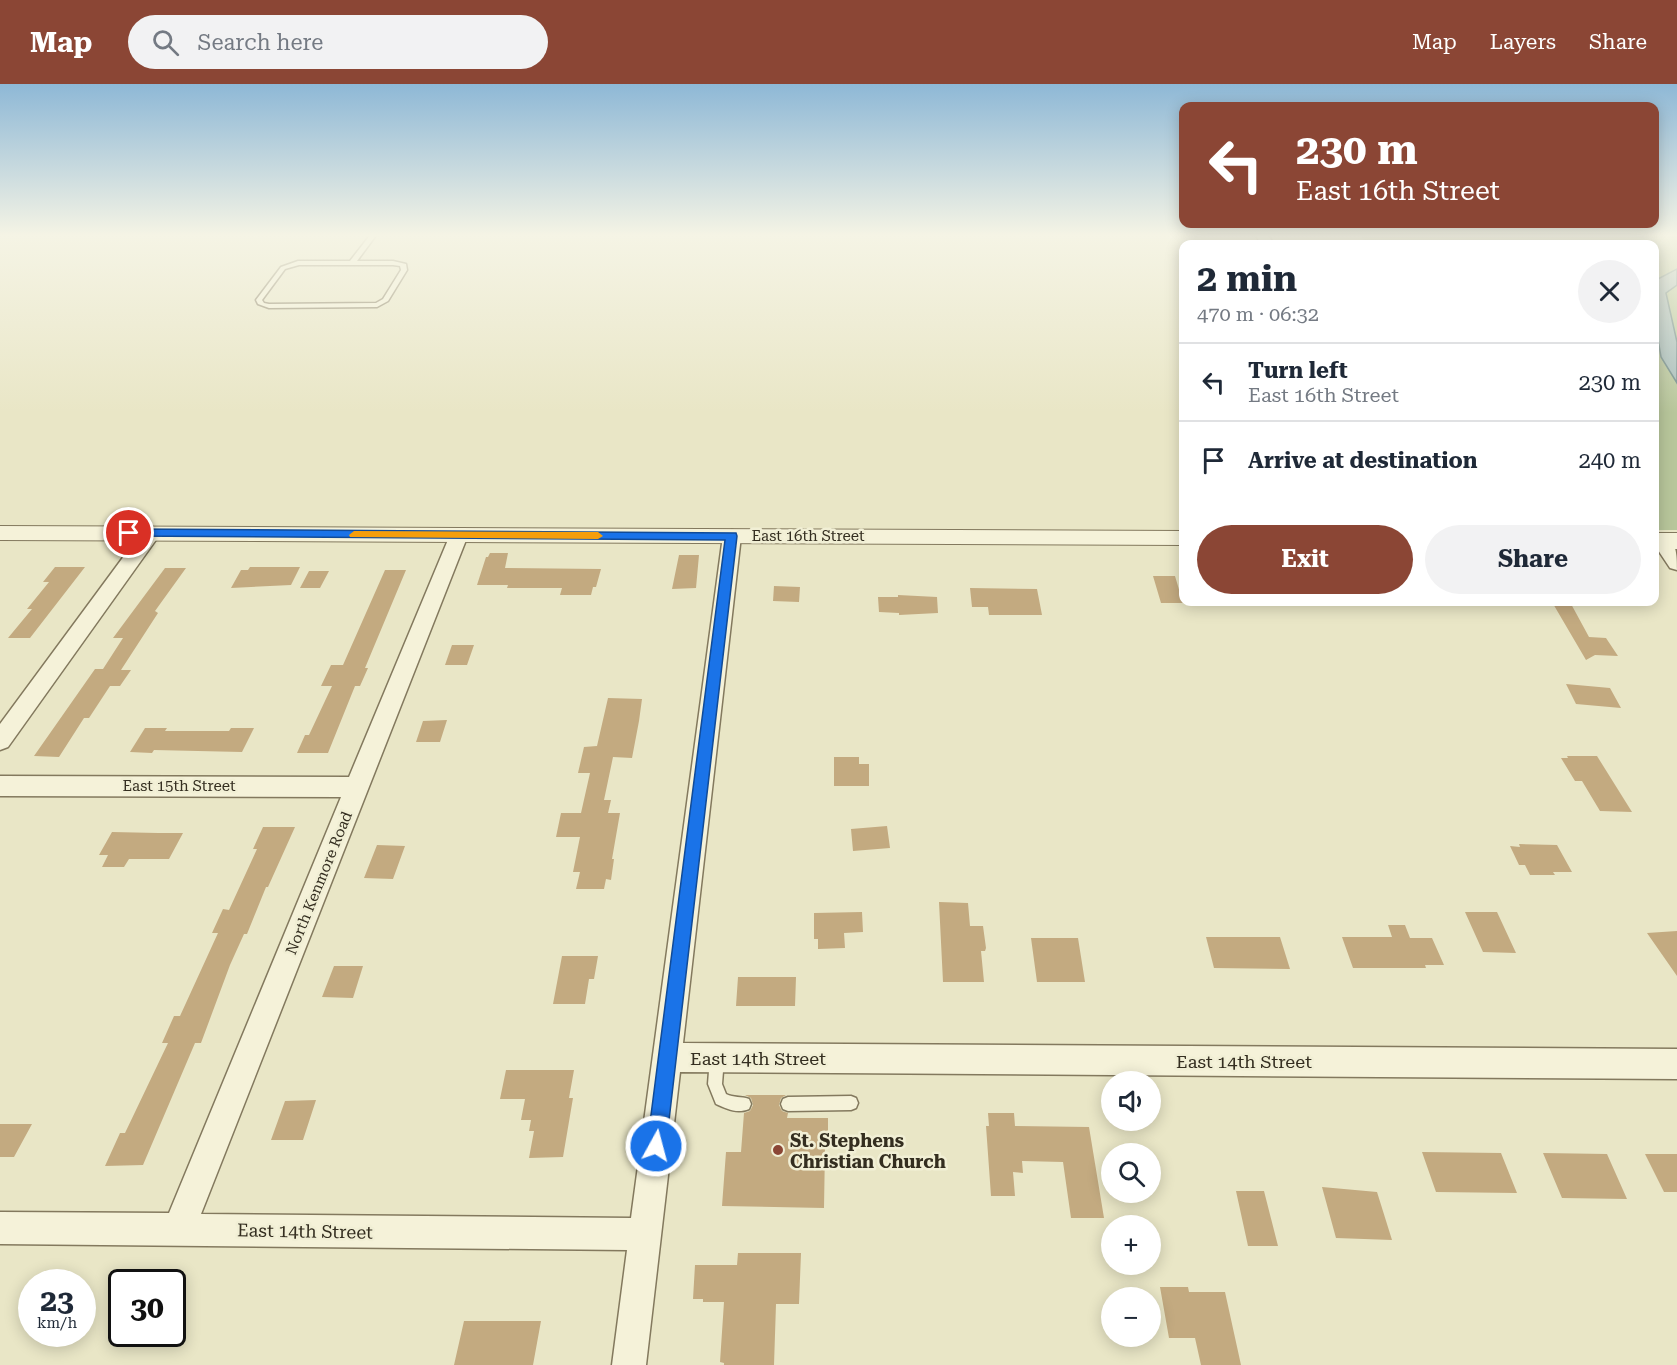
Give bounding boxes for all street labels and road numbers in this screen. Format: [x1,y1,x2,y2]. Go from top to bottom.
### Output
street label: East 16th Street [751,527,865,545]
street label: East 15th Street [122,777,236,795]
street label: North Kenmore Road [282,808,356,957]
street label: East 14th Street [690,1048,826,1069]
street label: East 14th Street [1176,1051,1312,1072]
street label: East 14th Street [237,1219,373,1243]

